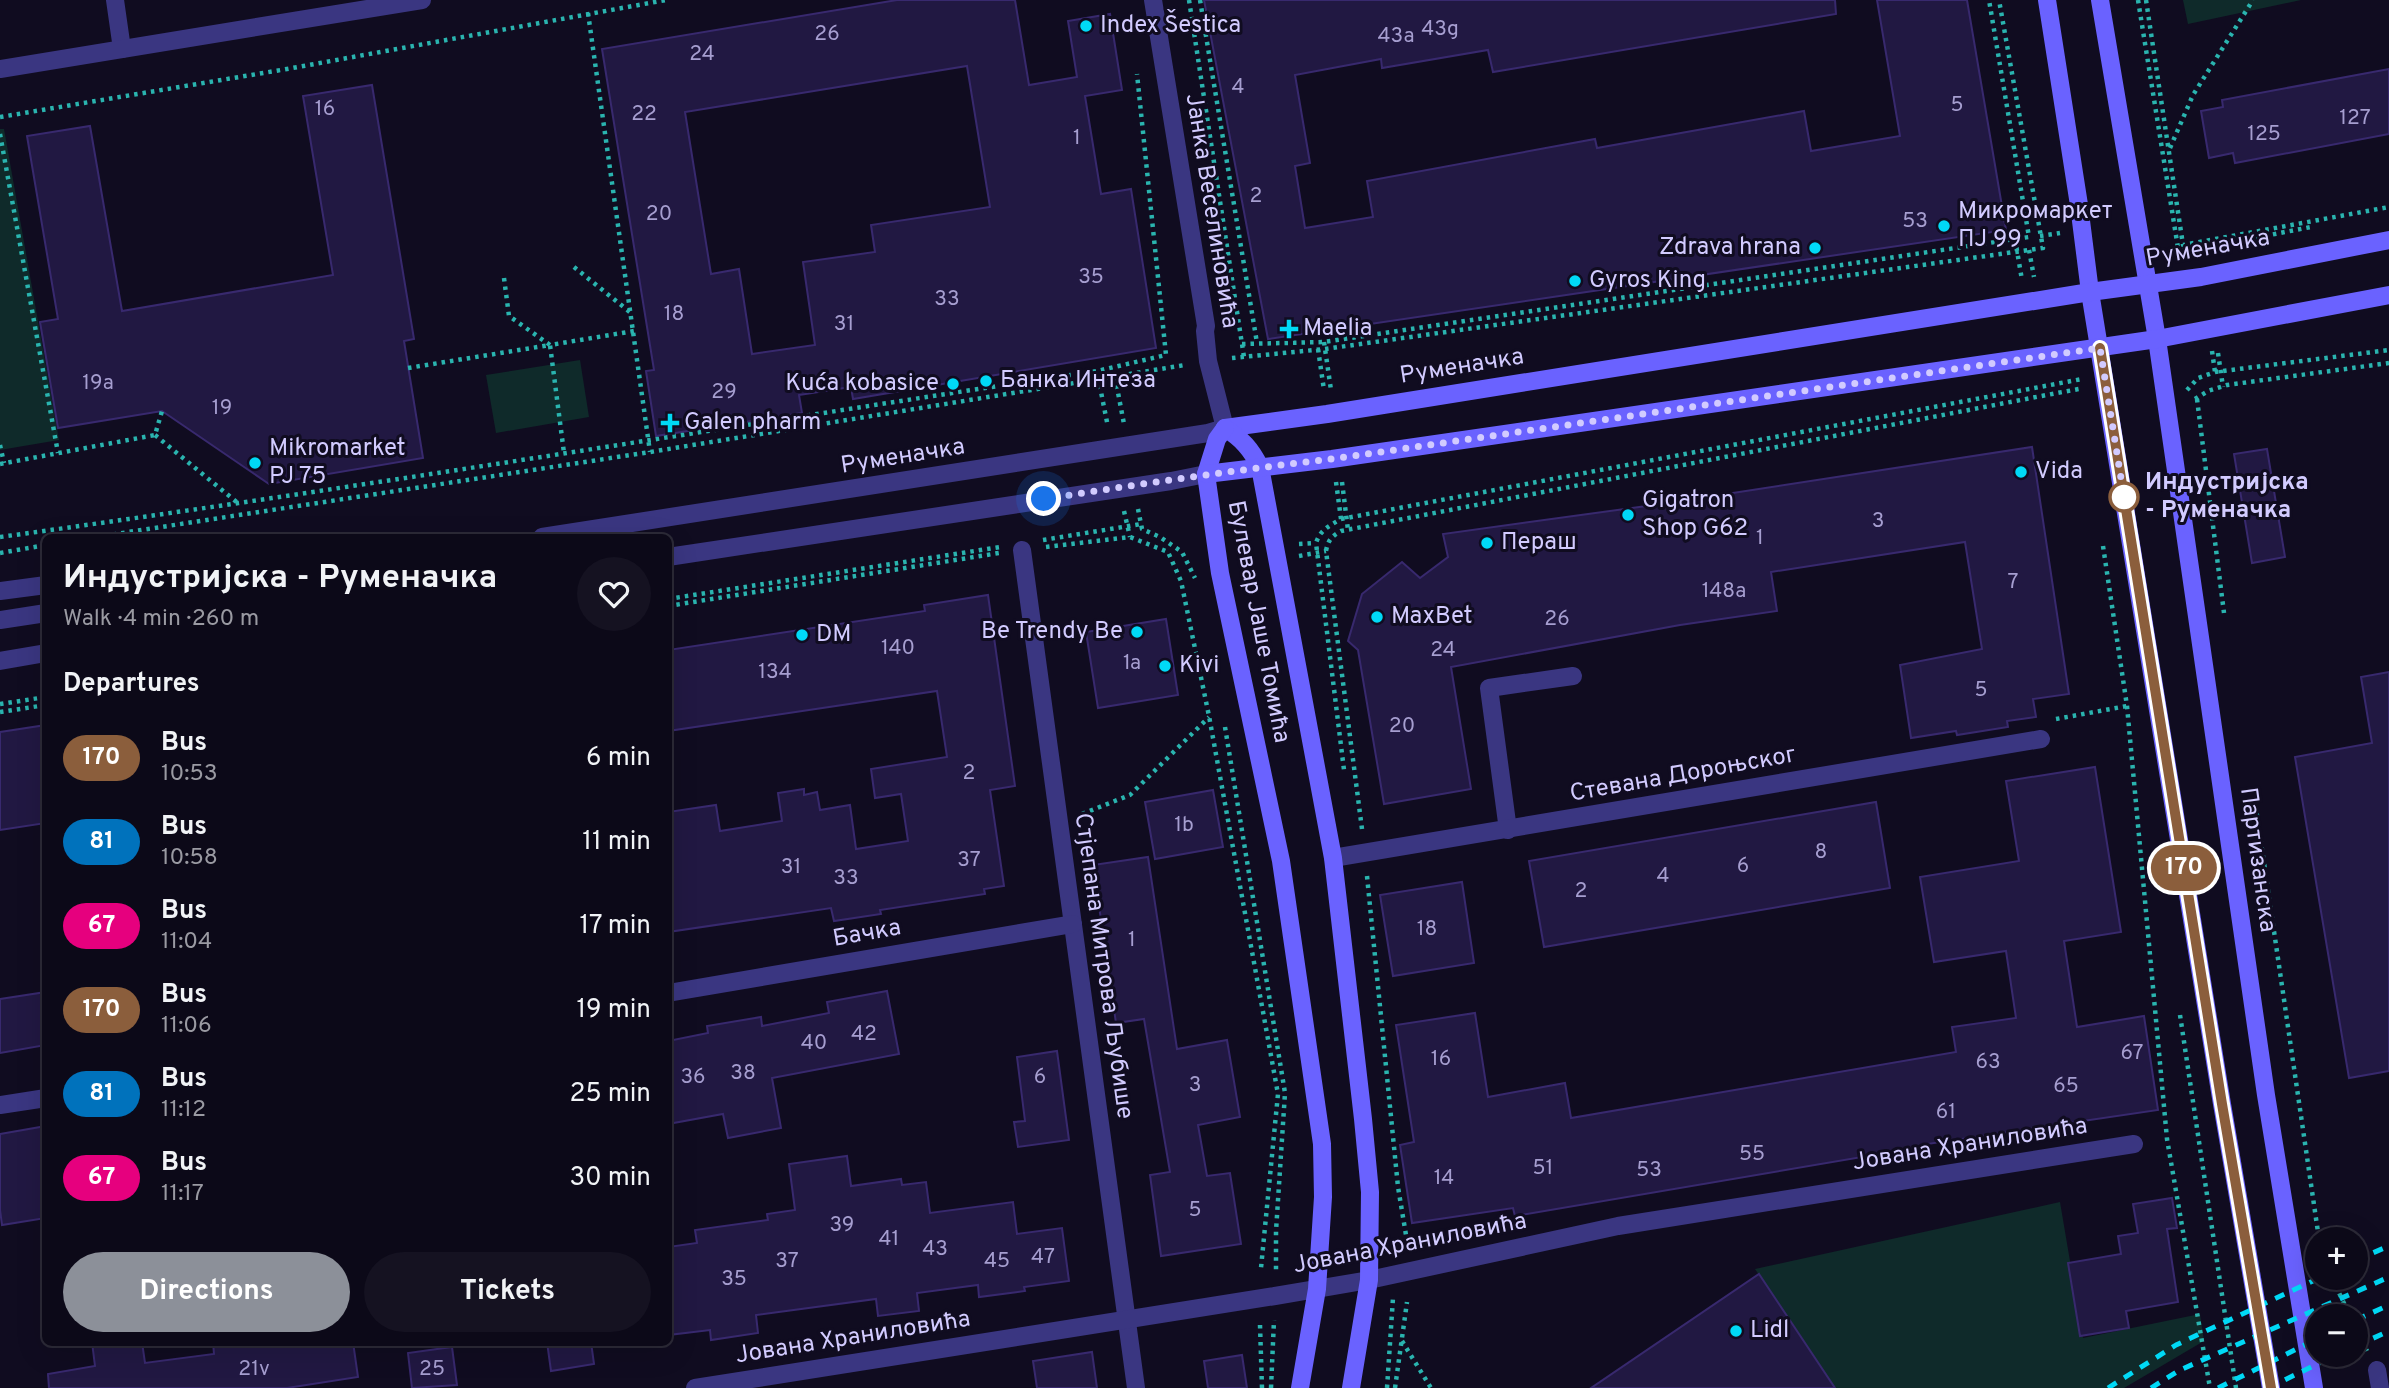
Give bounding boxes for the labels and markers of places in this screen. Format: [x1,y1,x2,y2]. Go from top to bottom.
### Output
place label: Index Šestica [1100,9,1241,41]
marker: Index Šestica [1078,18,1094,34]
place label: Микромаркет ПЈ 99 [1958,197,2113,255]
marker: Микромаркет ПЈ 99 [1936,218,1952,234]
place label: Zdrava hrana [1659,233,1801,263]
marker: Zdrava hrana [1807,240,1823,256]
place label: Gyros King [1589,266,1706,296]
marker: Gyros King [1567,273,1583,289]
place label: Maelia [1303,314,1372,344]
marker: Maelia [1281,321,1297,337]
place label: Банка Интеза [1000,366,1156,396]
place label: Kuća kobasice [785,369,939,399]
marker: Банка Интеза [978,373,994,389]
marker: Kuća kobasice [945,376,961,392]
place label: Galen pharm [684,408,821,438]
marker: Galen pharm [662,415,678,431]
place label: Mikromarket PJ 75 [269,434,406,492]
marker: Mikromarket PJ 75 [247,455,263,471]
place label: Vida [2035,457,2083,487]
marker: Vida [2013,464,2029,480]
place label: Индустријска - Руменачка [2145,468,2309,526]
marker: Индустријска - Руменачка [2109,482,2139,512]
place label: Gigatron Shop G62 [1642,486,1748,544]
marker: Gigatron Shop G62 [1620,507,1636,523]
place label: Пераш [1501,528,1577,558]
marker: Пераш [1479,535,1495,551]
place label: MaxBet [1391,602,1473,632]
marker: MaxBet [1369,609,1385,625]
place label: Be Trendy Be [981,617,1123,647]
place label: DM [816,620,852,650]
marker: Be Trendy Be [1129,624,1145,640]
marker: DM [794,627,810,643]
place label: Kivi [1179,651,1219,681]
marker: Kivi [1157,658,1173,674]
place label: Lidl [1750,1316,1789,1346]
marker: Lidl [1728,1323,1744,1339]

